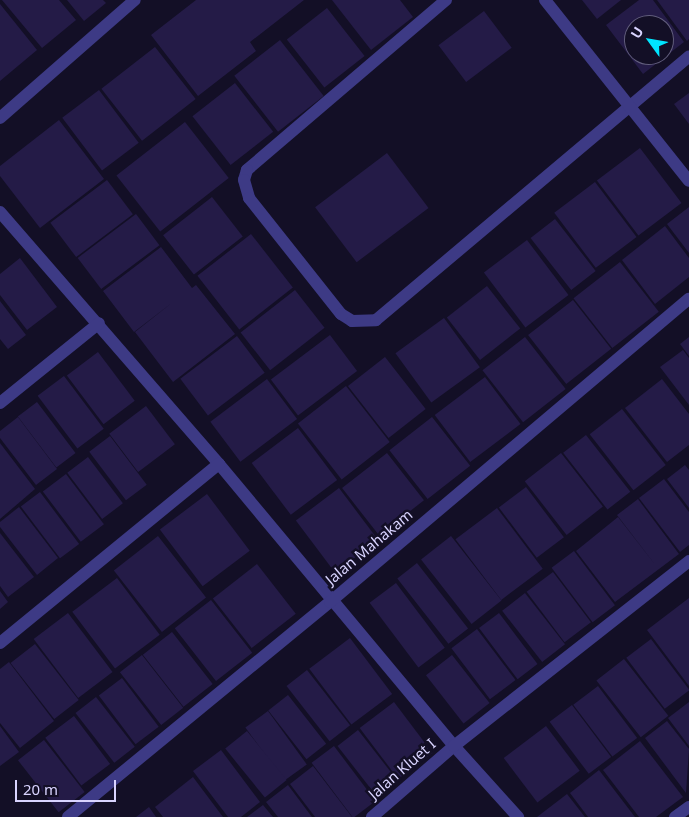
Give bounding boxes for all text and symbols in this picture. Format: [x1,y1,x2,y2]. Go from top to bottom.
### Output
north arrow [624,15,674,65]
text: U [626,23,648,42]
street label: Jalan Mahakam [322,505,416,589]
street label: Jalan Kluet I [365,735,439,803]
scale bar [18,770,119,802]
text: 20 m [23,779,58,799]

